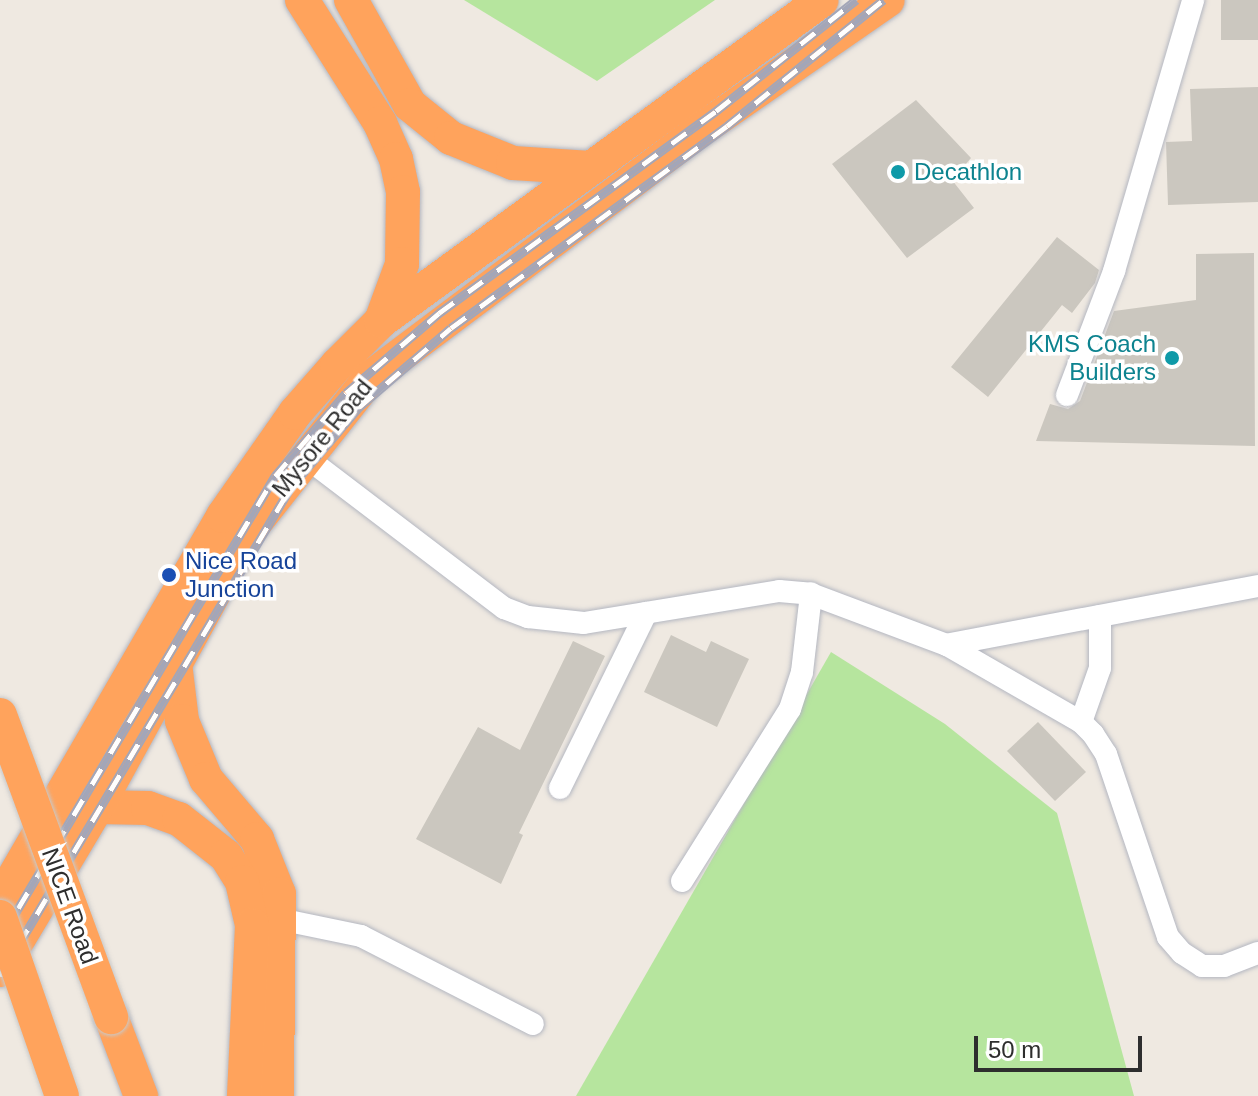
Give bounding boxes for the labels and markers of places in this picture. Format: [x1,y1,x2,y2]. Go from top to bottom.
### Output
place label: Decathlon [914,158,1022,186]
marker: Decathlon [889,163,907,181]
place label: KMS Coach Builders [1028,330,1156,386]
marker: KMS Coach Builders [1163,349,1181,367]
place label: Nice Road Junction [185,547,297,603]
marker: Nice Road Junction [160,566,178,584]

